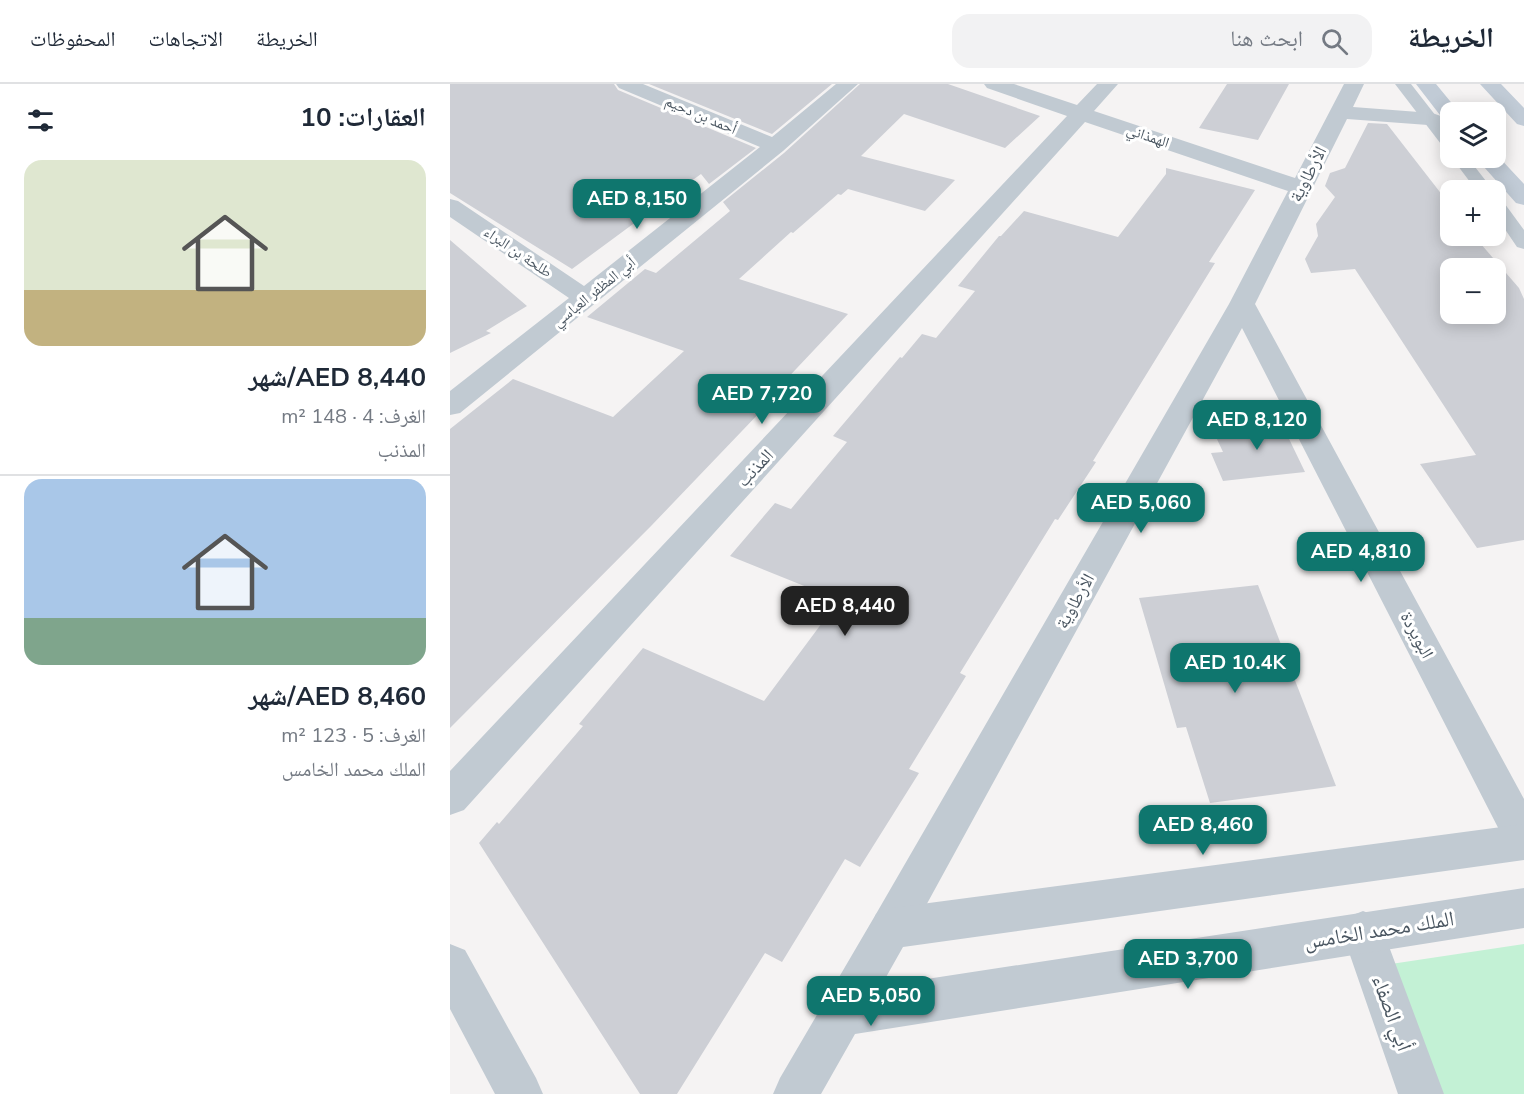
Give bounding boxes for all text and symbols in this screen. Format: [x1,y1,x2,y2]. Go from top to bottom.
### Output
search box [952,14,1372,68]
text: الخريطة [1408,19,1494,57]
text: ابحث هنا [1230,24,1303,54]
text: المحفوظات [30,25,115,53]
text: الاتجاهات [148,25,223,53]
text: الخريطة [256,25,318,53]
icon: search [1318,25,1351,58]
street label: أحمد بن دحيم [662,91,740,139]
text: العقارات: 10 [300,100,426,135]
map controls [1440,102,1506,324]
button: layers [1440,102,1506,168]
icon: filters [24,104,57,137]
street label: الهمذاني [1123,119,1172,154]
street label: الأرطاوية [1284,142,1332,206]
pin: AED 8,150 [568,179,706,230]
button: + [1440,180,1506,246]
text: AED 8,150 [587,185,687,212]
icon: home [171,199,279,307]
street label: طلحة بن البراء [480,222,556,282]
street label: أبي المظفر العباسي [548,252,641,333]
button: − [1440,258,1506,324]
text: AED 8,440/شهر [249,360,426,395]
pin: AED 7,720 [693,374,831,425]
text: AED 7,720 [712,380,812,407]
pin: AED 8,120 [1188,400,1326,451]
text: الغرف: 4 · 148 m² [281,403,426,430]
text: AED 8,120 [1207,406,1307,433]
text: المذنب [377,437,426,464]
street label: المذنب [731,444,779,492]
pin: AED 5,060 [1072,483,1210,534]
text: AED 5,060 [1091,489,1191,516]
icon: home [171,518,279,626]
pin: AED 4,810 [1292,532,1430,583]
text: AED 4,810 [1311,538,1411,565]
street label: الأرطاوية [1050,569,1100,633]
pin: AED 8,440 [776,586,914,637]
text: AED 8,440 [795,592,895,619]
street label: البويردة [1395,607,1439,663]
pin: AED 10.4K [1166,643,1304,694]
text: AED 10.4K [1184,649,1286,676]
text: AED 8,460/شهر [249,679,426,714]
text: الغرف: 5 · 123 m² [281,722,426,749]
text: الملك محمد الخامس [282,756,426,783]
pin: AED 8,460 [1134,805,1272,856]
text: AED 8,460 [1153,811,1253,838]
street label: الملك محمد الخامس [1302,904,1456,956]
pin: AED 3,700 [1119,939,1257,990]
text: AED 3,700 [1138,945,1238,972]
street label: أبي الصفاء [1363,971,1419,1056]
pin: AED 5,050 [802,976,940,1027]
text: AED 5,050 [821,982,921,1009]

